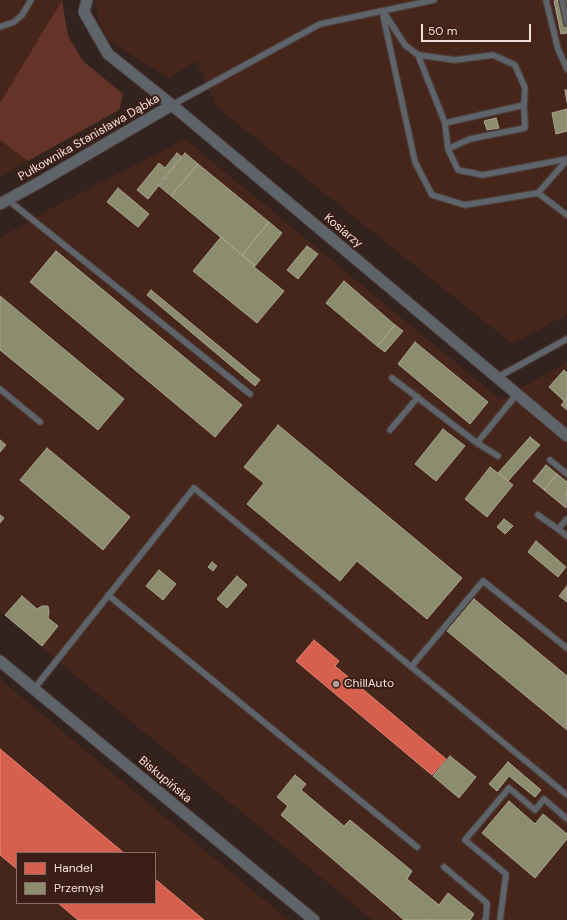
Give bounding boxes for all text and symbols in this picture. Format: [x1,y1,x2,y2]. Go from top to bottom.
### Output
scale bar [423,16,533,42]
text: 50 m [428,23,457,39]
street label: Pułkownika Stanisława Dąbka [16,92,162,184]
street label: Kosiarzy [321,211,365,251]
place label: ChillAuto [344,677,394,691]
marker: ChillAuto [331,679,341,689]
street label: Biskupińska [136,754,194,806]
legend [16,852,156,904]
text: Handel [54,860,93,876]
text: Przemysł [54,880,104,896]

